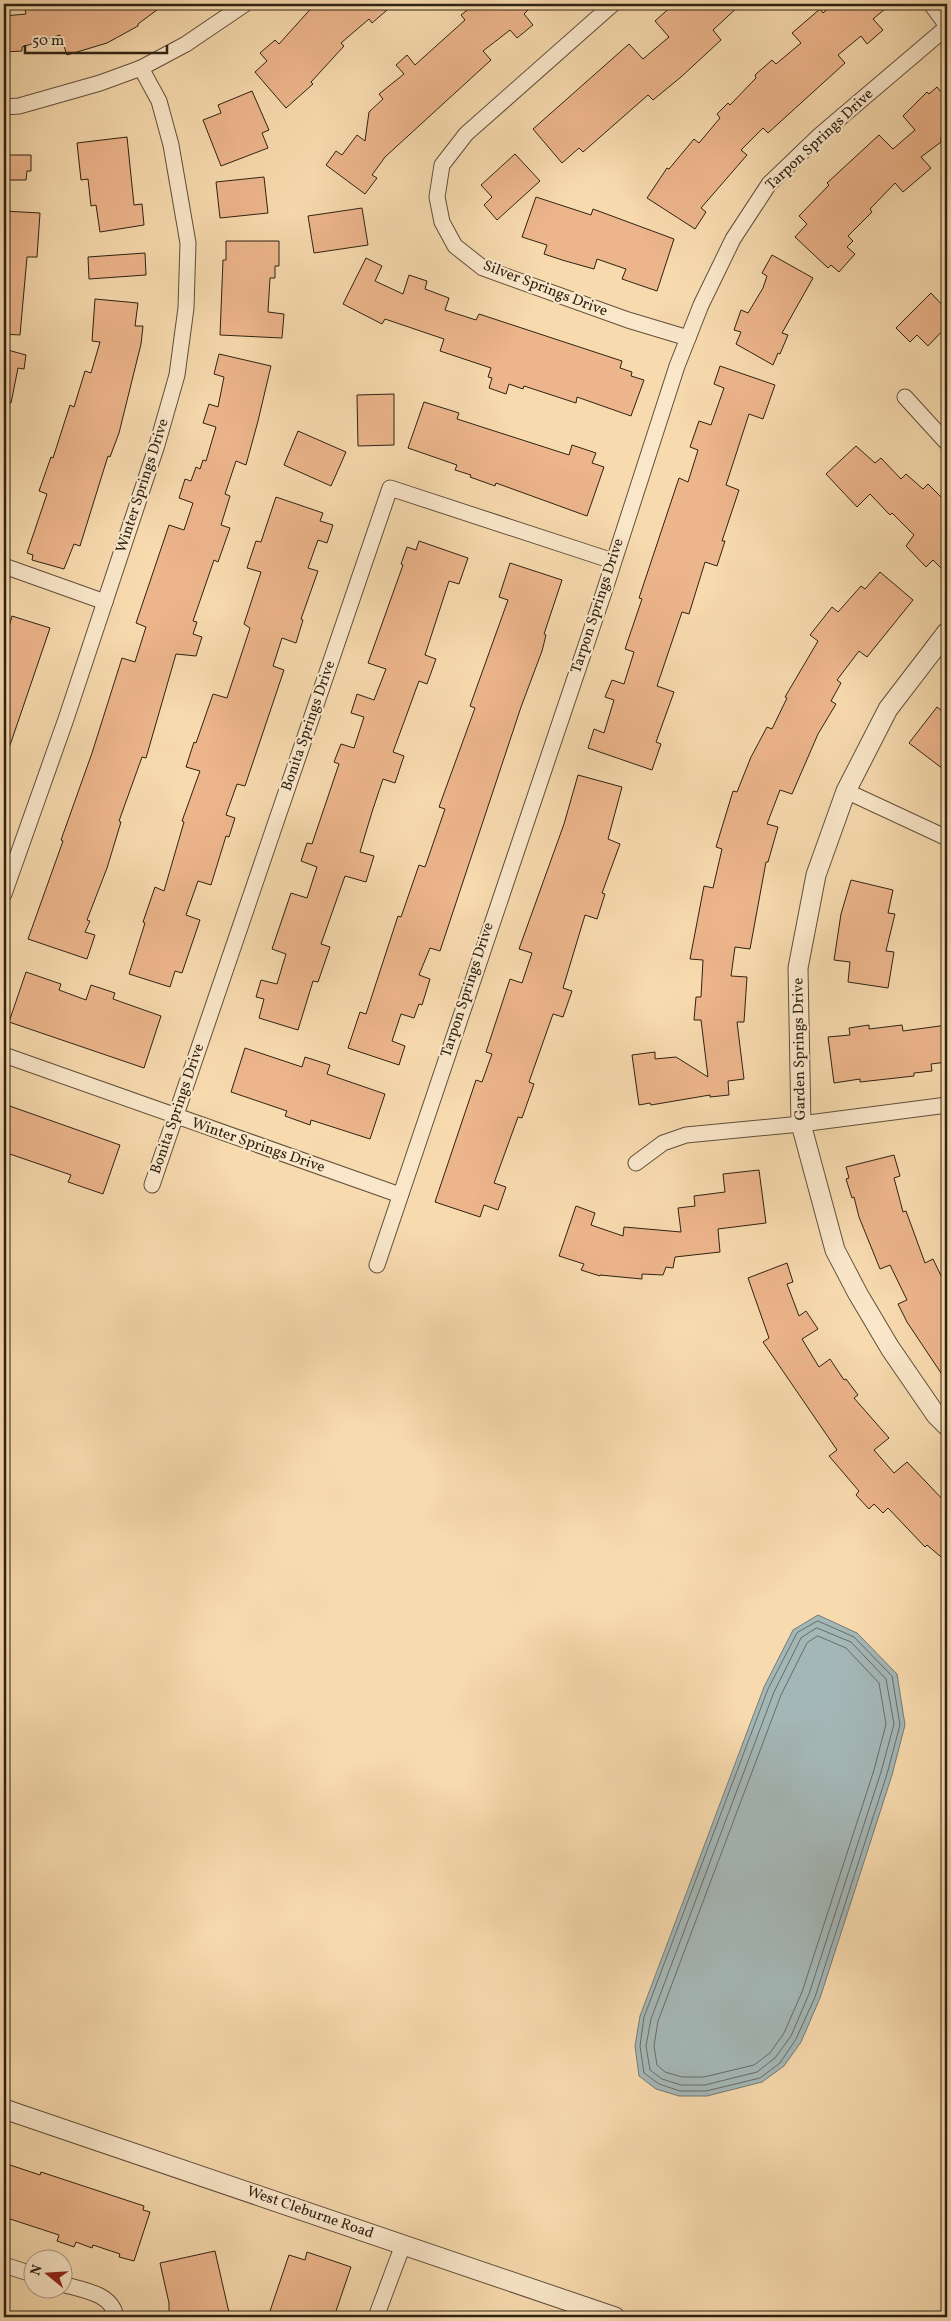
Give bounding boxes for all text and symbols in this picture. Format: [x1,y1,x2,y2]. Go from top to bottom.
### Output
scale bar [25,22,168,54]
text: 50 m [32,31,64,52]
street label: Tarpon Springs Drive [761,84,879,196]
street label: Silver Springs Drive [480,256,610,322]
street label: Winter Springs Drive [111,416,175,556]
street label: Tarpon Springs Drive [566,536,630,676]
street label: Bonita Springs Drive [277,658,341,794]
street label: Tarpon Springs Drive [436,920,500,1060]
street label: Garden Springs Drive [788,978,812,1120]
street label: Bonita Springs Drive [146,1041,210,1177]
street label: Winter Springs Drive [188,1113,328,1179]
street label: West Cleburne Road [244,2181,376,2245]
north arrow [22,2248,72,2298]
text: N [26,2263,48,2278]

